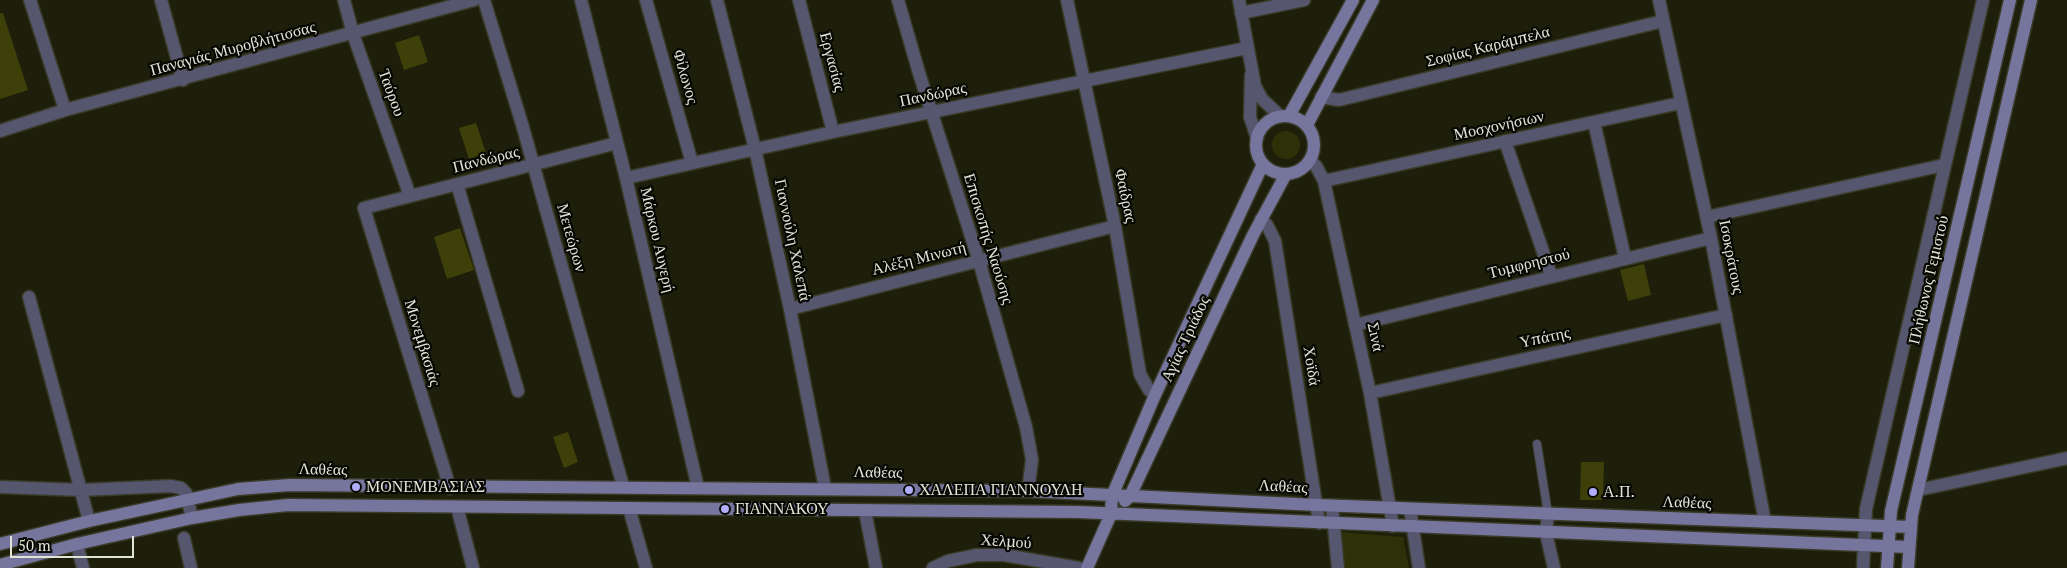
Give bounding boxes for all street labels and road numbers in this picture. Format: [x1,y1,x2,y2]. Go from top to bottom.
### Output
street label: Παναγιάς Μυροβλήτισσας [148,18,318,80]
street label: Σοφίας Καράμπελα [1424,22,1552,72]
street label: Εργασίας [815,30,849,94]
street label: Φίλωνος [668,48,702,106]
street label: Ταύρου [374,67,408,119]
street label: Πανδώρας [898,79,968,111]
street label: Μοσχονήσιων [1452,107,1546,145]
street label: Πανδώρας [451,142,521,178]
street label: Φαίδρας [1110,167,1140,225]
street label: Επισκοπής Ναούσης [959,171,1017,307]
street label: Γιαννούλη Χαλεπά [770,177,814,303]
street label: Μάρκου Αυγερή [636,185,678,295]
street label: Μετεώρων [552,202,590,274]
street label: Πλήθωνος Γεμιστού [1905,214,1953,346]
street label: Ισοκράτους [1714,218,1748,296]
street label: Αλέξη Μινωτή [870,238,968,280]
street label: Τυμφρηστού [1486,245,1572,283]
street label: Αγίας Τριάδος [1158,293,1214,385]
street label: Μονεμβασιάς [400,297,444,389]
street label: Σινά [1363,321,1387,353]
street label: Υπάτης [1518,323,1572,353]
street label: Χοϊδά [1298,345,1324,387]
street label: Λαθέας [298,460,348,480]
street label: Λαθέας [853,463,903,483]
street label: Λαθέας [1258,476,1308,498]
street label: Λαθέας [1662,493,1712,513]
street label: Χελμού [980,531,1032,553]

